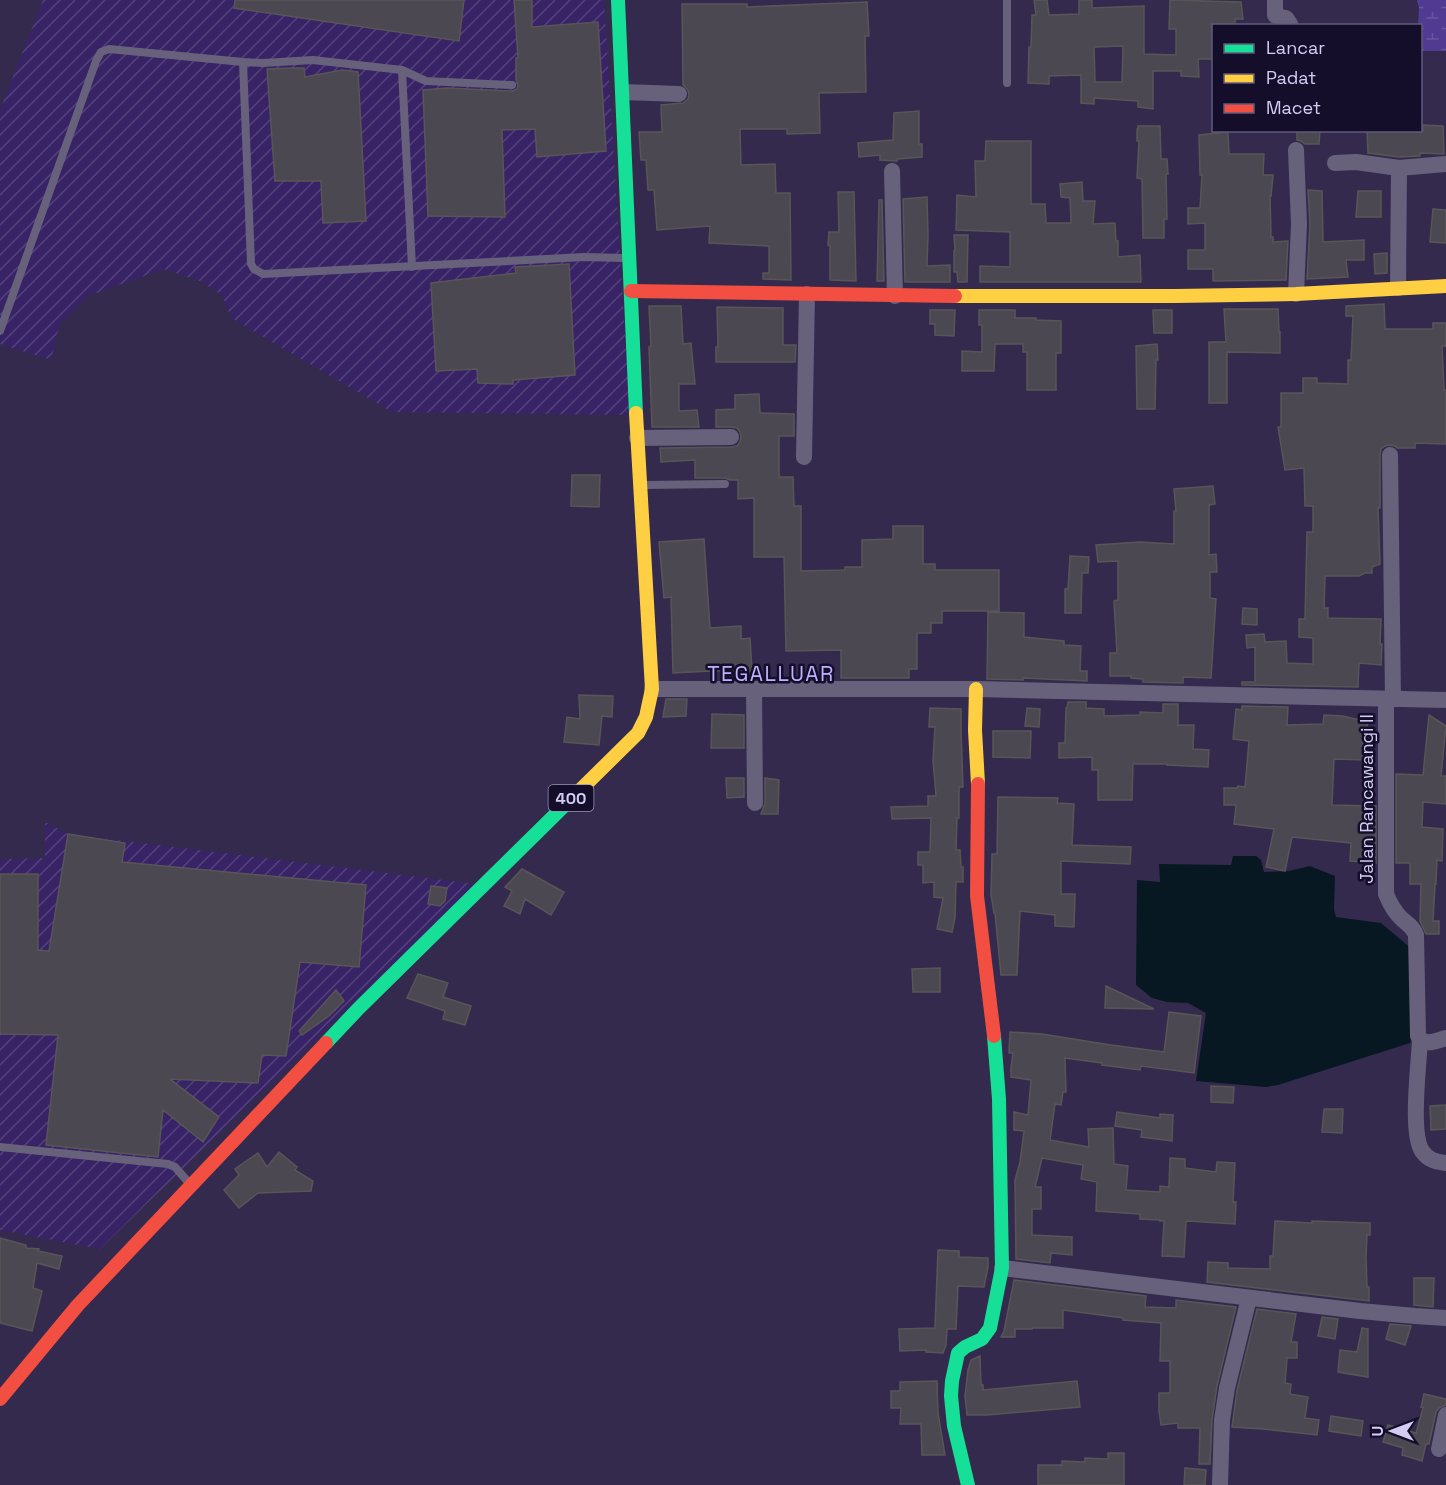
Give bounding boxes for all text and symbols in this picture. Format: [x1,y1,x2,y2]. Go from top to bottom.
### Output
legend [1212,24,1422,132]
text: Lancar [1266,36,1325,59]
text: Padat [1266,66,1316,89]
text: Macet [1266,96,1321,119]
district label: TEGALLUAR [707,660,835,687]
street label: Jalan Rancawangi II [1355,714,1378,884]
road number: 400 [548,785,594,811]
north arrow [1362,1401,1422,1461]
text: U [1367,1426,1388,1436]

